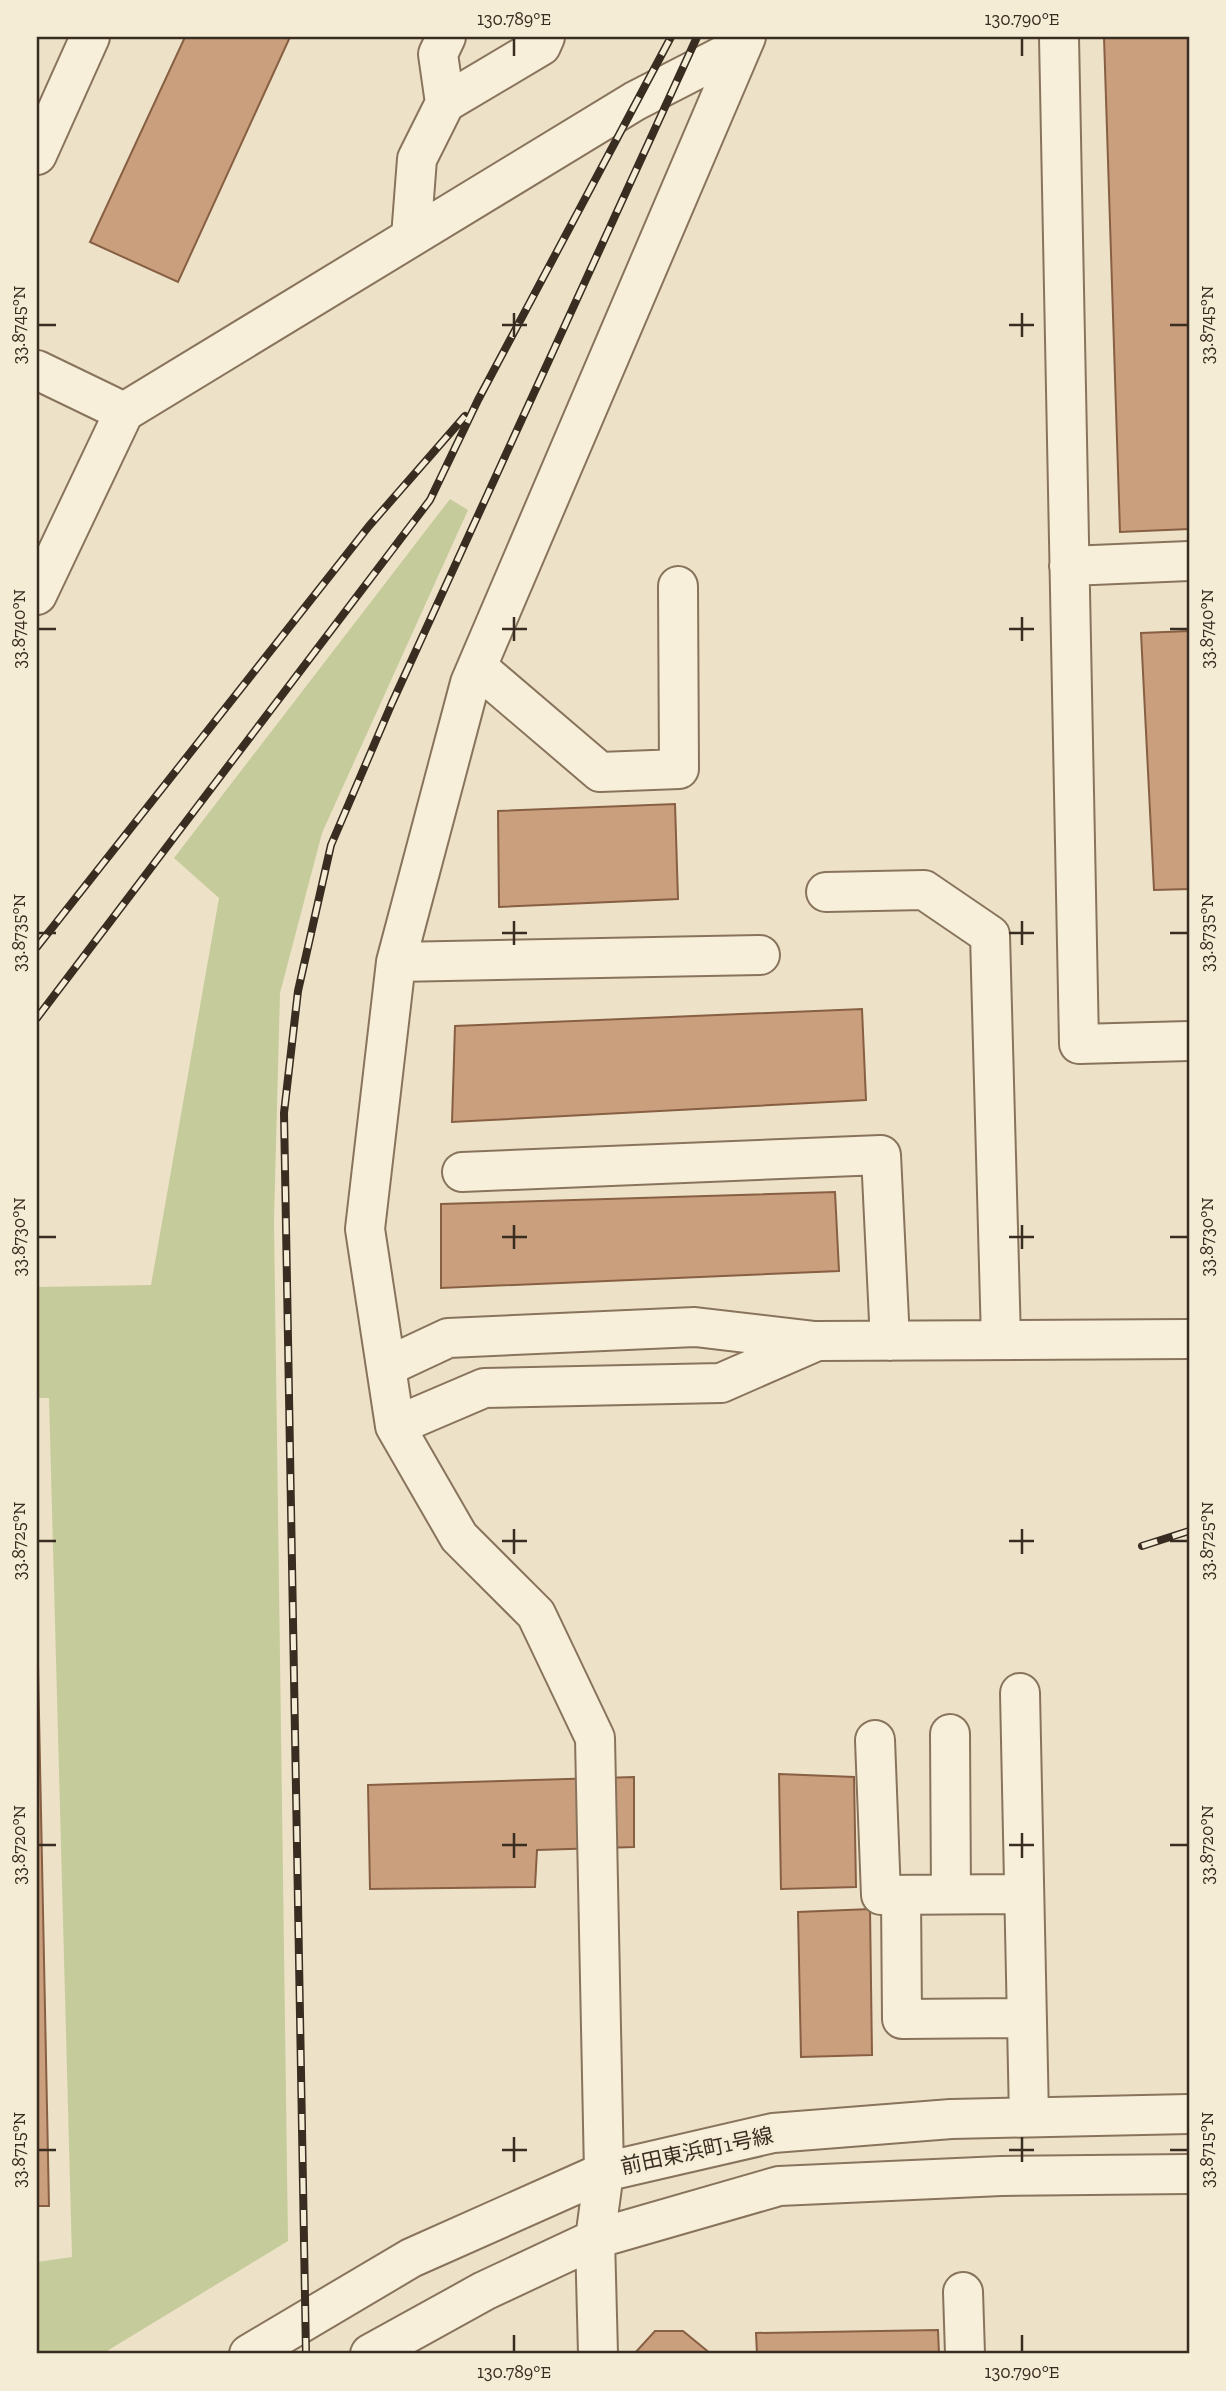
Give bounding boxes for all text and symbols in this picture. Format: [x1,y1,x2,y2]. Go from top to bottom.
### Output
text: 130.789°E [477,8,551,30]
text: 130.790°E [985,8,1059,30]
text: 33.8745°N [8,286,30,364]
text: 33.8745°N [1196,286,1218,364]
text: 33.8740°N [8,589,30,669]
text: 33.8740°N [1196,589,1218,669]
text: 33.8735°N [8,894,30,972]
text: 33.8735°N [1196,894,1218,972]
text: 33.8730°N [8,1197,30,1277]
text: 33.8730°N [1196,1197,1218,1277]
text: 33.8725°N [8,1502,30,1580]
text: 33.8725°N [1196,1502,1218,1580]
text: 33.8720°N [8,1805,30,1885]
text: 33.8720°N [1196,1805,1218,1885]
text: 33.8715°N [8,2112,30,2188]
text: 33.8715°N [1196,2112,1218,2188]
street label: 前田東浜町1号線 [618,2122,775,2179]
text: 130.789°E [477,2361,551,2383]
text: 130.790°E [985,2361,1059,2383]

